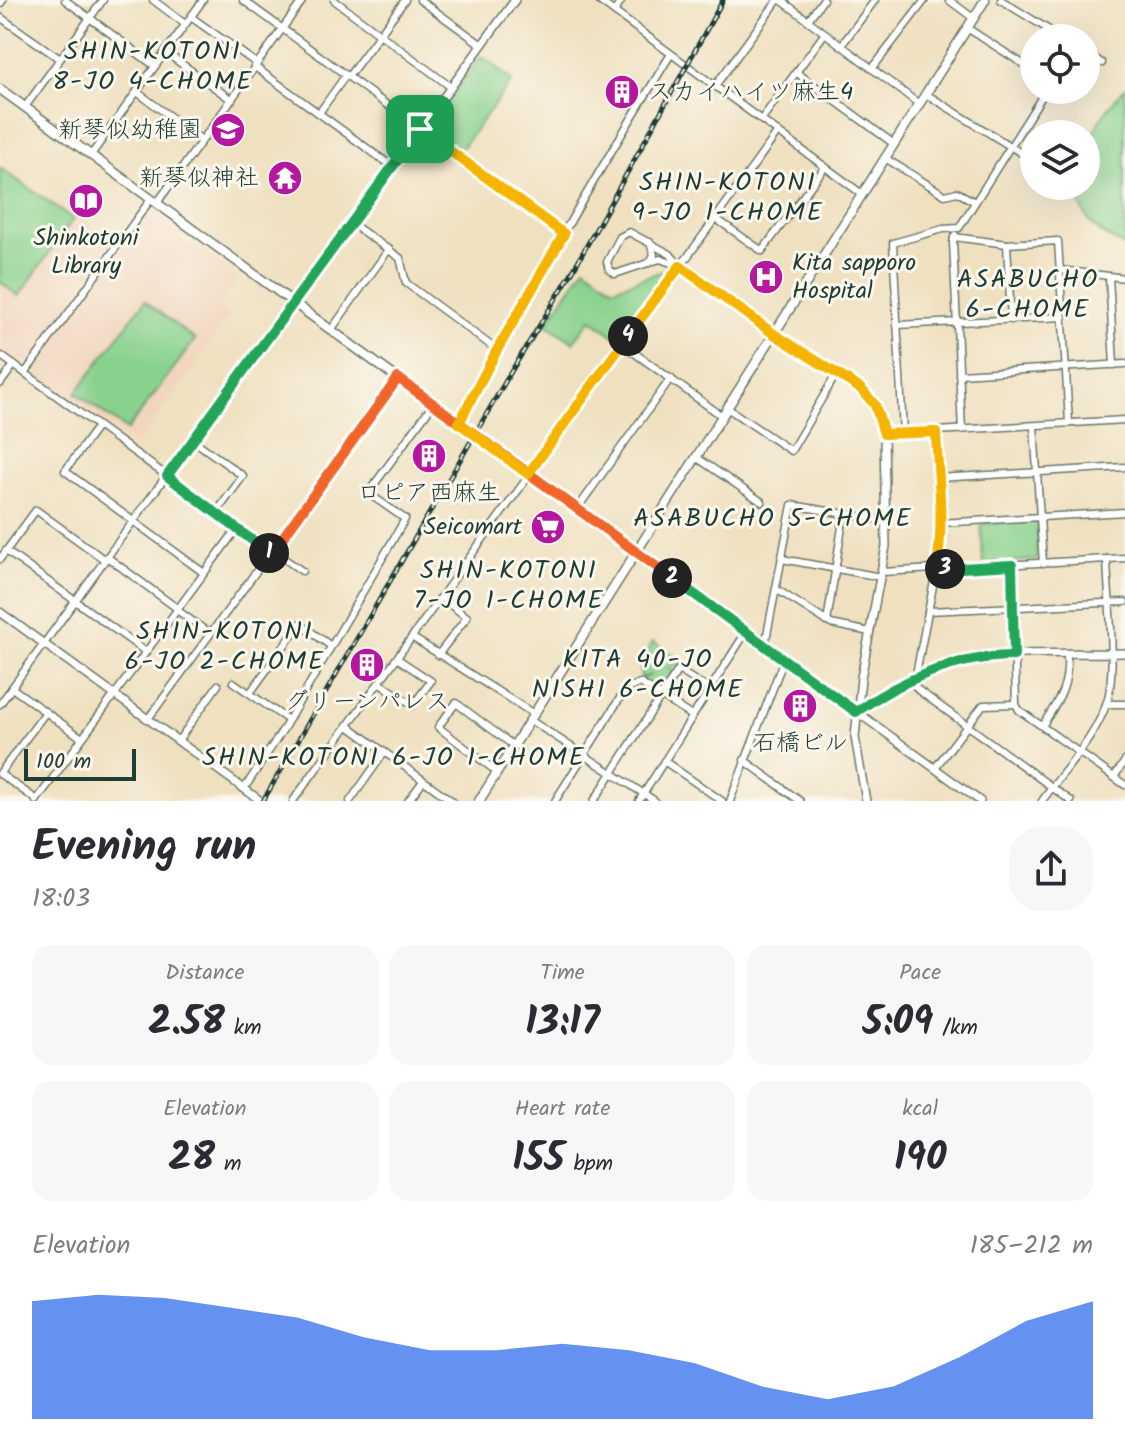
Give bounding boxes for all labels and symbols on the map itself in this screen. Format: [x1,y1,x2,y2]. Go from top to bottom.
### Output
district label: SHIN-KOTONI 8-JO 4-CHOME [52,31,254,103]
building icon: スカイハイツ麻生4 [603,73,641,111]
place label: スカイハイツ麻生4 [648,73,853,112]
pin [386,95,454,163]
place label: 新琴似幼稚園 [58,111,202,150]
school or university icon: 新琴似幼稚園 [209,111,247,149]
place label: 新琴似神社 [139,159,259,198]
temple icon: 新琴似神社 [266,159,304,197]
district label: SHIN-KOTONI 9-JO 1-CHOME [632,162,824,234]
library icon: Shinkotoni Library [67,182,105,220]
place label: Shinkotoni Library [34,219,140,286]
place label: Kita sapporo Hospital [792,244,916,311]
hospital icon: Kita sapporo Hospital [747,258,785,296]
district label: ASABUCHO 6-CHOME [957,259,1099,331]
pin: 4 [608,316,648,356]
building icon: ロピア西麻生 [410,437,448,475]
place label: ロピア西麻生 [357,474,501,513]
district label: ASABUCHO 5-CHOME [633,498,913,540]
place label: Seicomart [424,508,523,547]
supermarket icon: Seicomart [529,508,567,546]
pin: 1 [249,533,289,573]
pin: 3 [925,549,965,589]
district label: SHIN-KOTONI 7-JO 1-CHOME [413,550,605,622]
pin: 2 [652,558,692,598]
district label: SHIN-KOTONI 6-JO 2-CHOME [125,611,325,683]
district label: KITA 40-JO NISHI 6-CHOME [532,639,744,711]
building icon: グリーンパレス [348,646,386,684]
place label: グリーンパレス [284,683,450,722]
building icon: 石橋ビル [781,687,819,725]
place label: 石橋ビル [752,724,848,763]
district label: SHIN-KOTONI 6-JO 1-CHOME [202,737,586,779]
scale bar [24,745,136,781]

